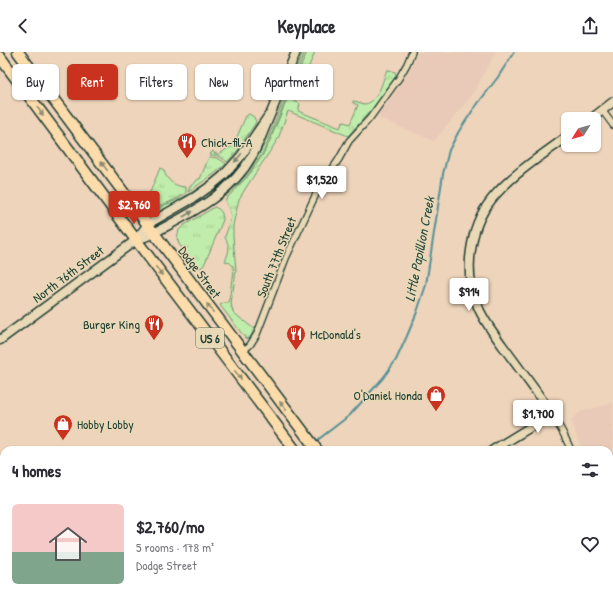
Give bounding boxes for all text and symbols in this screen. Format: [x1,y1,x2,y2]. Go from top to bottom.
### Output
text: Keyplace [278,14,335,39]
icon: back [12,15,34,37]
icon: share [579,15,601,37]
chip: Buy [12,64,59,100]
chip: Rent [67,64,118,100]
chip: Filters [126,64,187,100]
chip: New [195,64,243,100]
chip: Apartment [251,64,333,100]
one-way arrow [36,105,44,116]
north arrow [561,112,601,152]
map controls [561,112,601,152]
restaurant icon: Chick-fil-A [176,131,198,159]
place label: Chick-fil-A [201,133,253,151]
one-way arrow [234,153,243,164]
one-way arrow [99,160,108,171]
pin: $1,520 [289,166,355,200]
text: $1,520 [306,170,338,188]
pin: $2,760 [101,191,167,225]
water label: Little Papillion Creek [400,194,440,303]
text: $2,760 [118,195,150,213]
one-way arrow [183,210,194,217]
street label: South 77th Street [252,214,301,300]
street label: North 76th Street [29,241,108,307]
street label: Dodge Street [175,242,226,302]
one-way arrow [155,265,164,276]
pin: $914 [445,278,493,312]
text: $914 [459,282,479,300]
one-way arrow [207,303,215,313]
restaurant icon: Burger King [143,313,165,341]
place label: Burger King [83,315,140,333]
restaurant icon: McDonald's [285,323,307,351]
place label: McDonald's [310,325,361,343]
road number: US 6 [196,328,224,348]
one-way arrow [234,369,242,380]
shop icon: O'Daniel Honda [425,384,447,412]
place label: O'Daniel Honda [354,386,422,404]
one-way arrow [279,400,288,411]
pin: $1,700 [505,400,571,434]
text: $1,700 [522,404,554,422]
shop icon: Hobby Lobby [52,413,74,441]
place label: Hobby Lobby [77,415,134,433]
text: 4 homes [12,459,61,482]
icon: filters [579,459,601,481]
text: $2,760/mo [136,515,204,538]
icon: home [44,520,92,568]
icon: heart [579,533,601,555]
text: 5 rooms · 178 m² [136,538,214,556]
text: Dodge Street [136,556,197,574]

